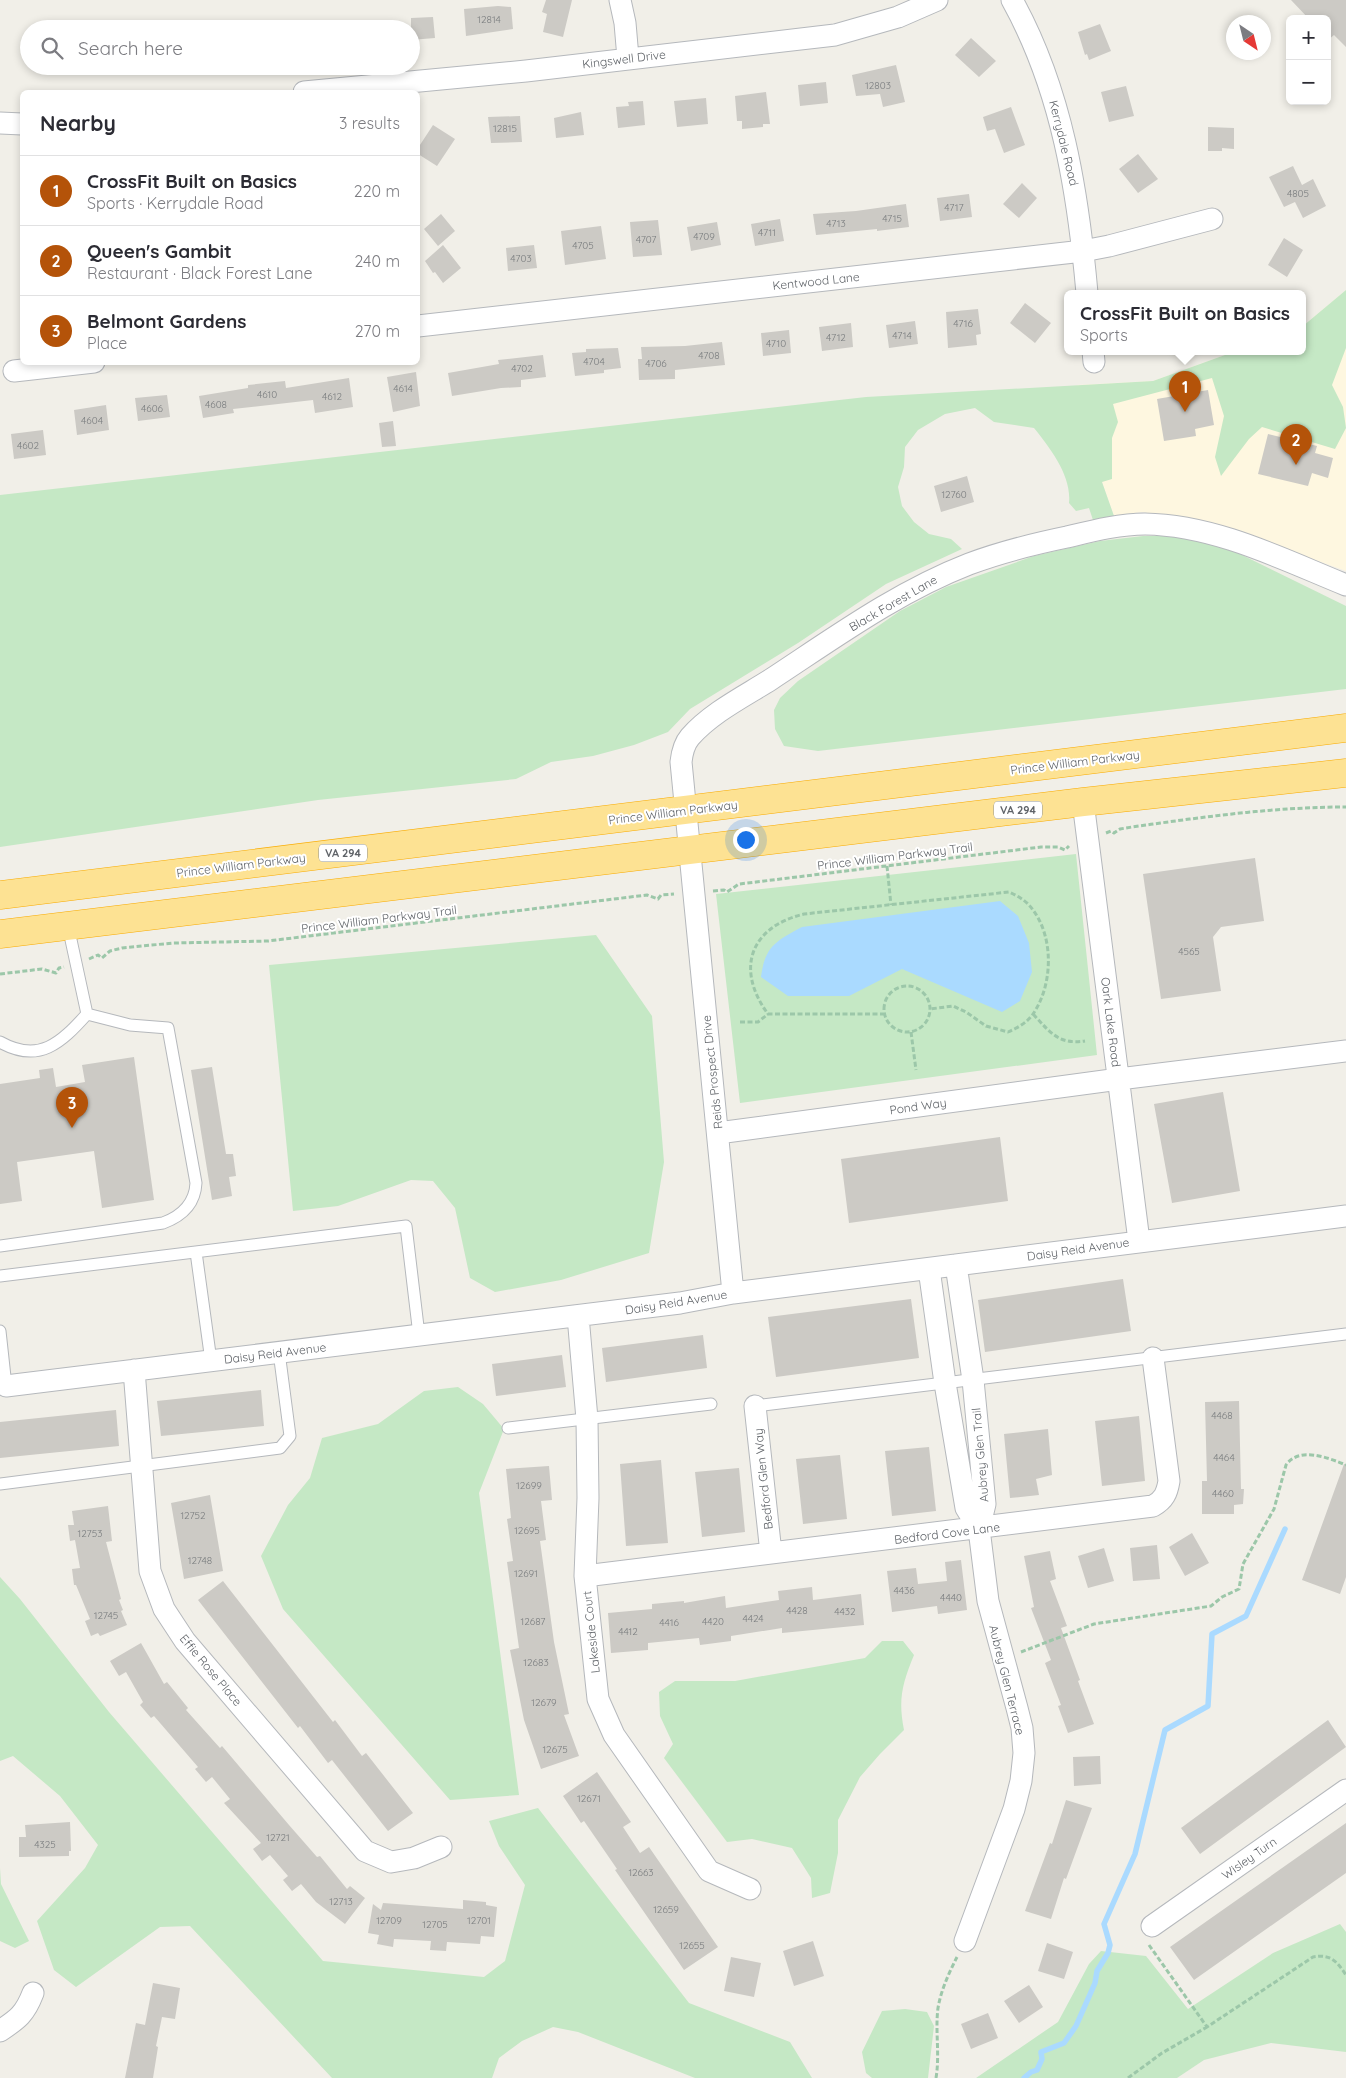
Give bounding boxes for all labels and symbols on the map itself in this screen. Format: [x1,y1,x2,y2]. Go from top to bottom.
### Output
house number: 12814 [477,13,501,26]
north arrow [1226,15,1271,60]
street label: Kingswell Drive [581,46,667,72]
house number: 12803 [865,79,891,92]
street label: Kerrydale Road [1046,99,1082,187]
house number: 12815 [493,122,517,135]
house number: 4805 [1287,187,1309,200]
house number: 4717 [944,201,964,214]
house number: 4715 [882,212,902,225]
house number: 4713 [826,217,846,230]
house number: 4711 [758,226,776,239]
house number: 4709 [693,230,715,243]
house number: 4707 [636,233,656,246]
house number: 4705 [572,239,594,252]
house number: 4703 [510,252,532,265]
street label: Kentwood Lane [772,269,861,293]
house number: 4716 [953,317,973,330]
house number: 4714 [892,329,912,342]
house number: 4712 [826,331,846,344]
house number: 4710 [766,337,786,350]
house number: 4708 [698,349,720,362]
house number: 4704 [583,355,605,368]
house number: 4706 [645,357,667,370]
house number: 4702 [511,362,533,375]
pin: 1 [1169,371,1201,412]
house number: 4614 [393,382,413,395]
house number: 4610 [257,388,277,401]
house number: 4612 [322,390,342,403]
house number: 4608 [205,398,227,411]
house number: 4606 [141,402,164,415]
house number: 4604 [81,414,103,427]
pin: 2 [1280,424,1312,465]
house number: 4602 [17,439,40,452]
house number: 12760 [941,488,967,501]
street label: Black Forest Lane [846,572,940,634]
street label: Prince William Parkway [1010,747,1140,777]
street label: Prince William Parkway [608,797,738,827]
road number: VA 294 [994,802,1042,818]
your location [733,827,759,853]
street label: Prince William Parkway Trail [816,839,974,873]
road number: VA 294 [319,844,367,861]
street label: Prince William Parkway [176,850,306,880]
street label: Prince William Parkway Trail [300,902,458,936]
house number: 4565 [1178,945,1200,958]
street label: Oark Lake Road [1098,976,1124,1068]
street label: Reids Prospect Drive [699,1014,725,1130]
pin: 3 [56,1087,88,1128]
street label: Pond Way [889,1095,947,1117]
street label: Daisy Reid Avenue [1026,1234,1130,1264]
street label: Daisy Reid Avenue [624,1286,728,1317]
street label: Daisy Reid Avenue [223,1339,327,1367]
street label: Aubrey Glen Trail [968,1407,992,1503]
house number: 4468 [1211,1409,1233,1422]
street label: Bedford Glen Way [750,1428,776,1530]
house number: 4464 [1213,1451,1235,1464]
house number: 12699 [516,1479,542,1492]
house number: 4460 [1212,1487,1234,1500]
house number: 12752 [180,1509,206,1522]
street label: Bedford Cove Lane [893,1519,1001,1547]
house number: 12695 [514,1524,540,1537]
house number: 12753 [78,1527,102,1540]
house number: 12748 [188,1554,212,1567]
house number: 12691 [514,1567,538,1580]
house number: 4436 [893,1584,915,1597]
street label: Lakeside Court [579,1590,603,1674]
house number: 4440 [940,1591,962,1604]
house number: 4428 [786,1604,808,1617]
house number: 4432 [834,1605,856,1618]
house number: 12745 [94,1609,118,1622]
house number: 4424 [742,1612,764,1625]
house number: 12687 [521,1615,545,1628]
house number: 4420 [702,1615,724,1628]
house number: 4416 [659,1616,679,1629]
street label: Aubrey Glen Terrace [986,1623,1028,1737]
house number: 4412 [618,1625,638,1638]
street label: Effie Rose Place [177,1631,246,1709]
house number: 12683 [523,1656,549,1669]
house number: 12679 [531,1696,557,1709]
house number: 12675 [542,1743,568,1756]
house number: 12671 [577,1792,601,1805]
house number: 12721 [266,1831,290,1844]
street label: Wisley Turn [1219,1834,1279,1882]
house number: 4325 [34,1838,56,1851]
house number: 12663 [628,1866,654,1879]
house number: 12713 [329,1895,353,1908]
house number: 12659 [653,1903,679,1916]
house number: 12709 [376,1914,402,1927]
house number: 12701 [467,1914,491,1927]
house number: 12705 [422,1918,448,1931]
house number: 12655 [679,1939,705,1952]

